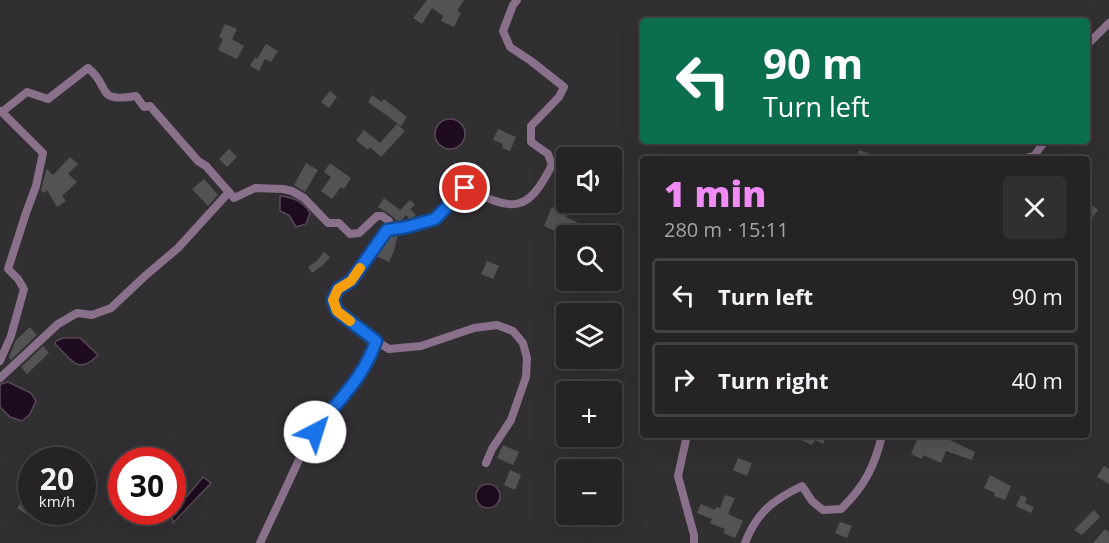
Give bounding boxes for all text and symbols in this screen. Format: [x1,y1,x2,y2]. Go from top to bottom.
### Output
text: 90 m [763,34,863,91]
icon: left [664,42,742,120]
text: Turn left [763,88,870,125]
map controls [556,147,622,525]
button: sound [556,147,622,213]
pin [439,162,490,213]
text: 1 min [664,169,766,218]
icon: arrive [448,171,481,204]
button: close [1003,176,1066,239]
text: 280 m · 15:11 [664,216,789,243]
button: search [556,225,622,291]
icon: left [667,279,700,312]
text: Turn left [718,281,813,311]
text: 90 m [1012,281,1063,311]
button: layers [556,303,622,369]
icon: right [667,363,700,396]
text: Turn right [718,365,829,395]
text: 40 m [1012,365,1063,395]
button: + [556,381,622,447]
position arrow [283,400,347,464]
speed limit sign: 30 [108,447,186,525]
text: 20 [40,458,74,499]
button: − [556,459,622,525]
text: km/h [39,491,75,511]

